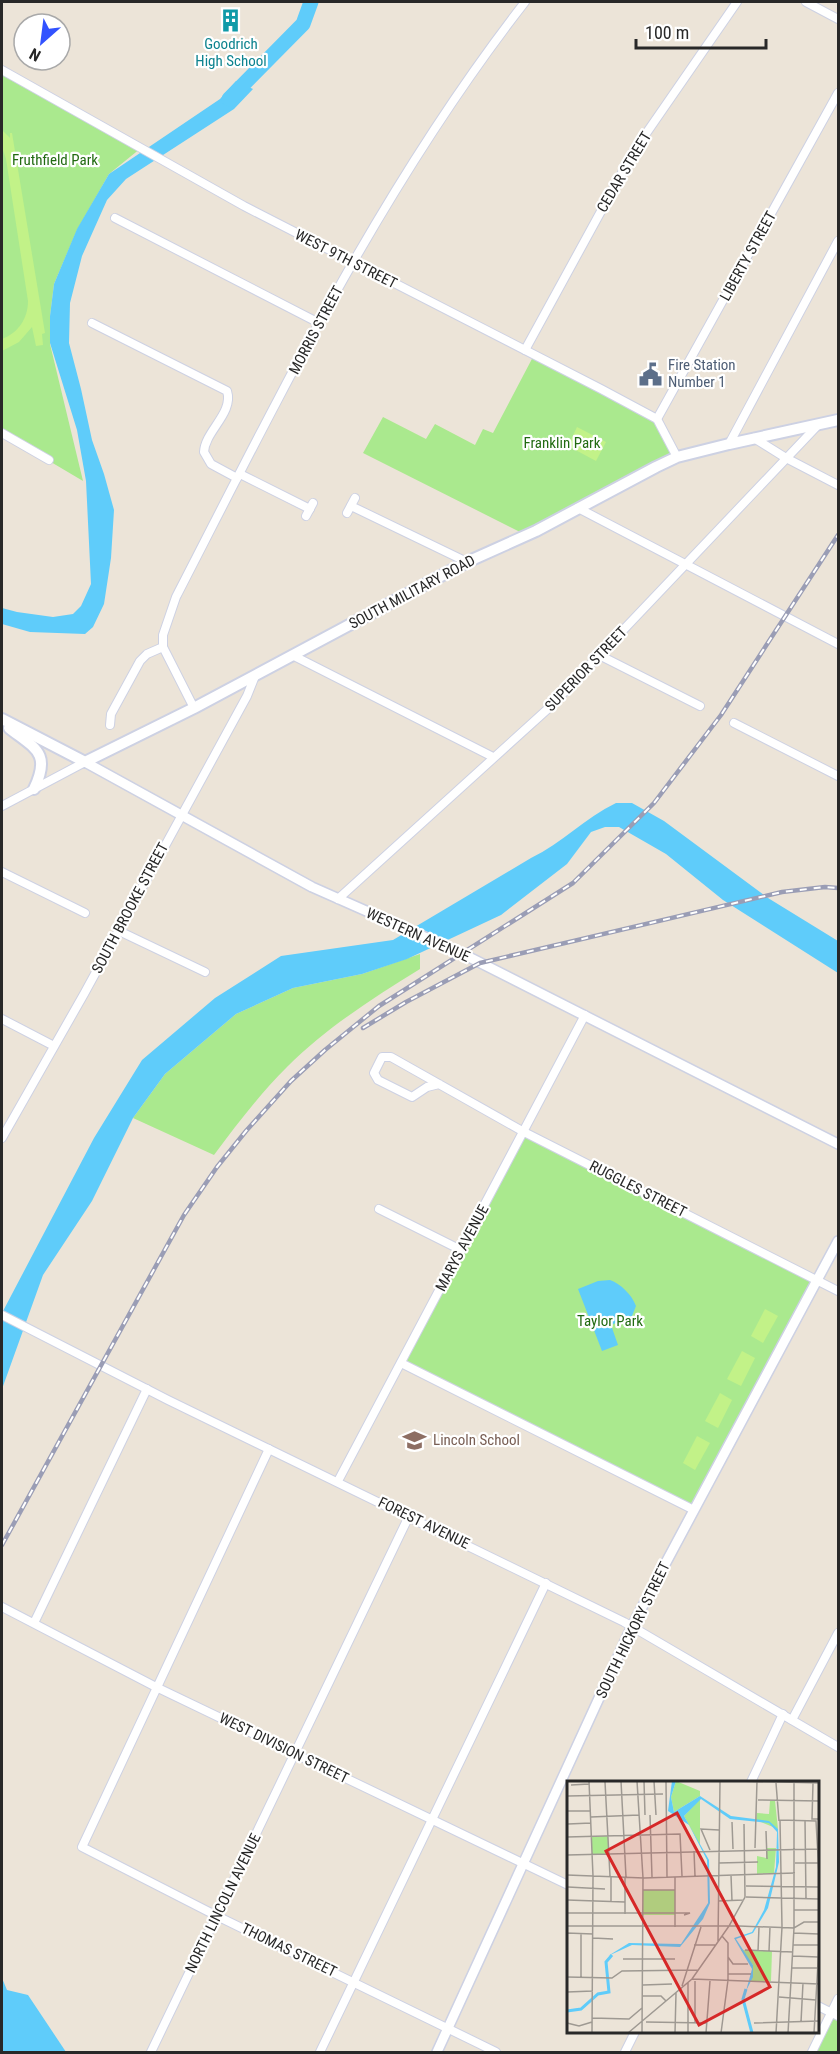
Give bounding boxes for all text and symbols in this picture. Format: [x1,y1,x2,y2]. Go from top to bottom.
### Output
building icon: Goodrich High School [218,7,244,33]
north arrow [12,12,72,72]
scale bar [636,12,766,50]
text: 100 m [645,22,689,43]
place label: Goodrich High School [195,35,267,70]
text: N [26,44,44,65]
street label: CEDAR STREET [593,128,655,216]
park label: Fruthfield Park [12,151,98,169]
street label: LIBERTY STREET [716,208,780,304]
street label: WEST 9TH STREET [292,226,400,293]
street label: MORRIS STREET [285,282,347,377]
place label: Fire Station Number 1 [668,356,736,391]
public building icon: Fire Station Number 1 [637,361,663,387]
park label: Franklin Park [524,434,601,452]
street label: SOUTH MILITARY ROAD [346,551,478,633]
street label: SUPERIOR STREET [541,623,631,715]
street label: SOUTH BROOKE STREET [88,839,172,976]
street label: WESTERN AVENUE [363,904,473,966]
street label: RUGGLES STREET [587,1157,690,1221]
street label: MARYS AVENUE [432,1202,492,1294]
park label: Taylor Park [577,1312,643,1330]
school or university icon: Lincoln School [402,1427,428,1453]
place label: Lincoln School [433,1431,520,1449]
street label: FOREST AVENUE [375,1493,473,1553]
street label: SOUTH HICKORY STREET [592,1559,674,1701]
street label: WEST DIVISION STREET [216,1709,352,1787]
inset map [567,1781,819,2033]
street label: NORTH LINCOLN AVENUE [181,1830,265,1976]
street label: THOMAS STREET [238,1919,340,1981]

